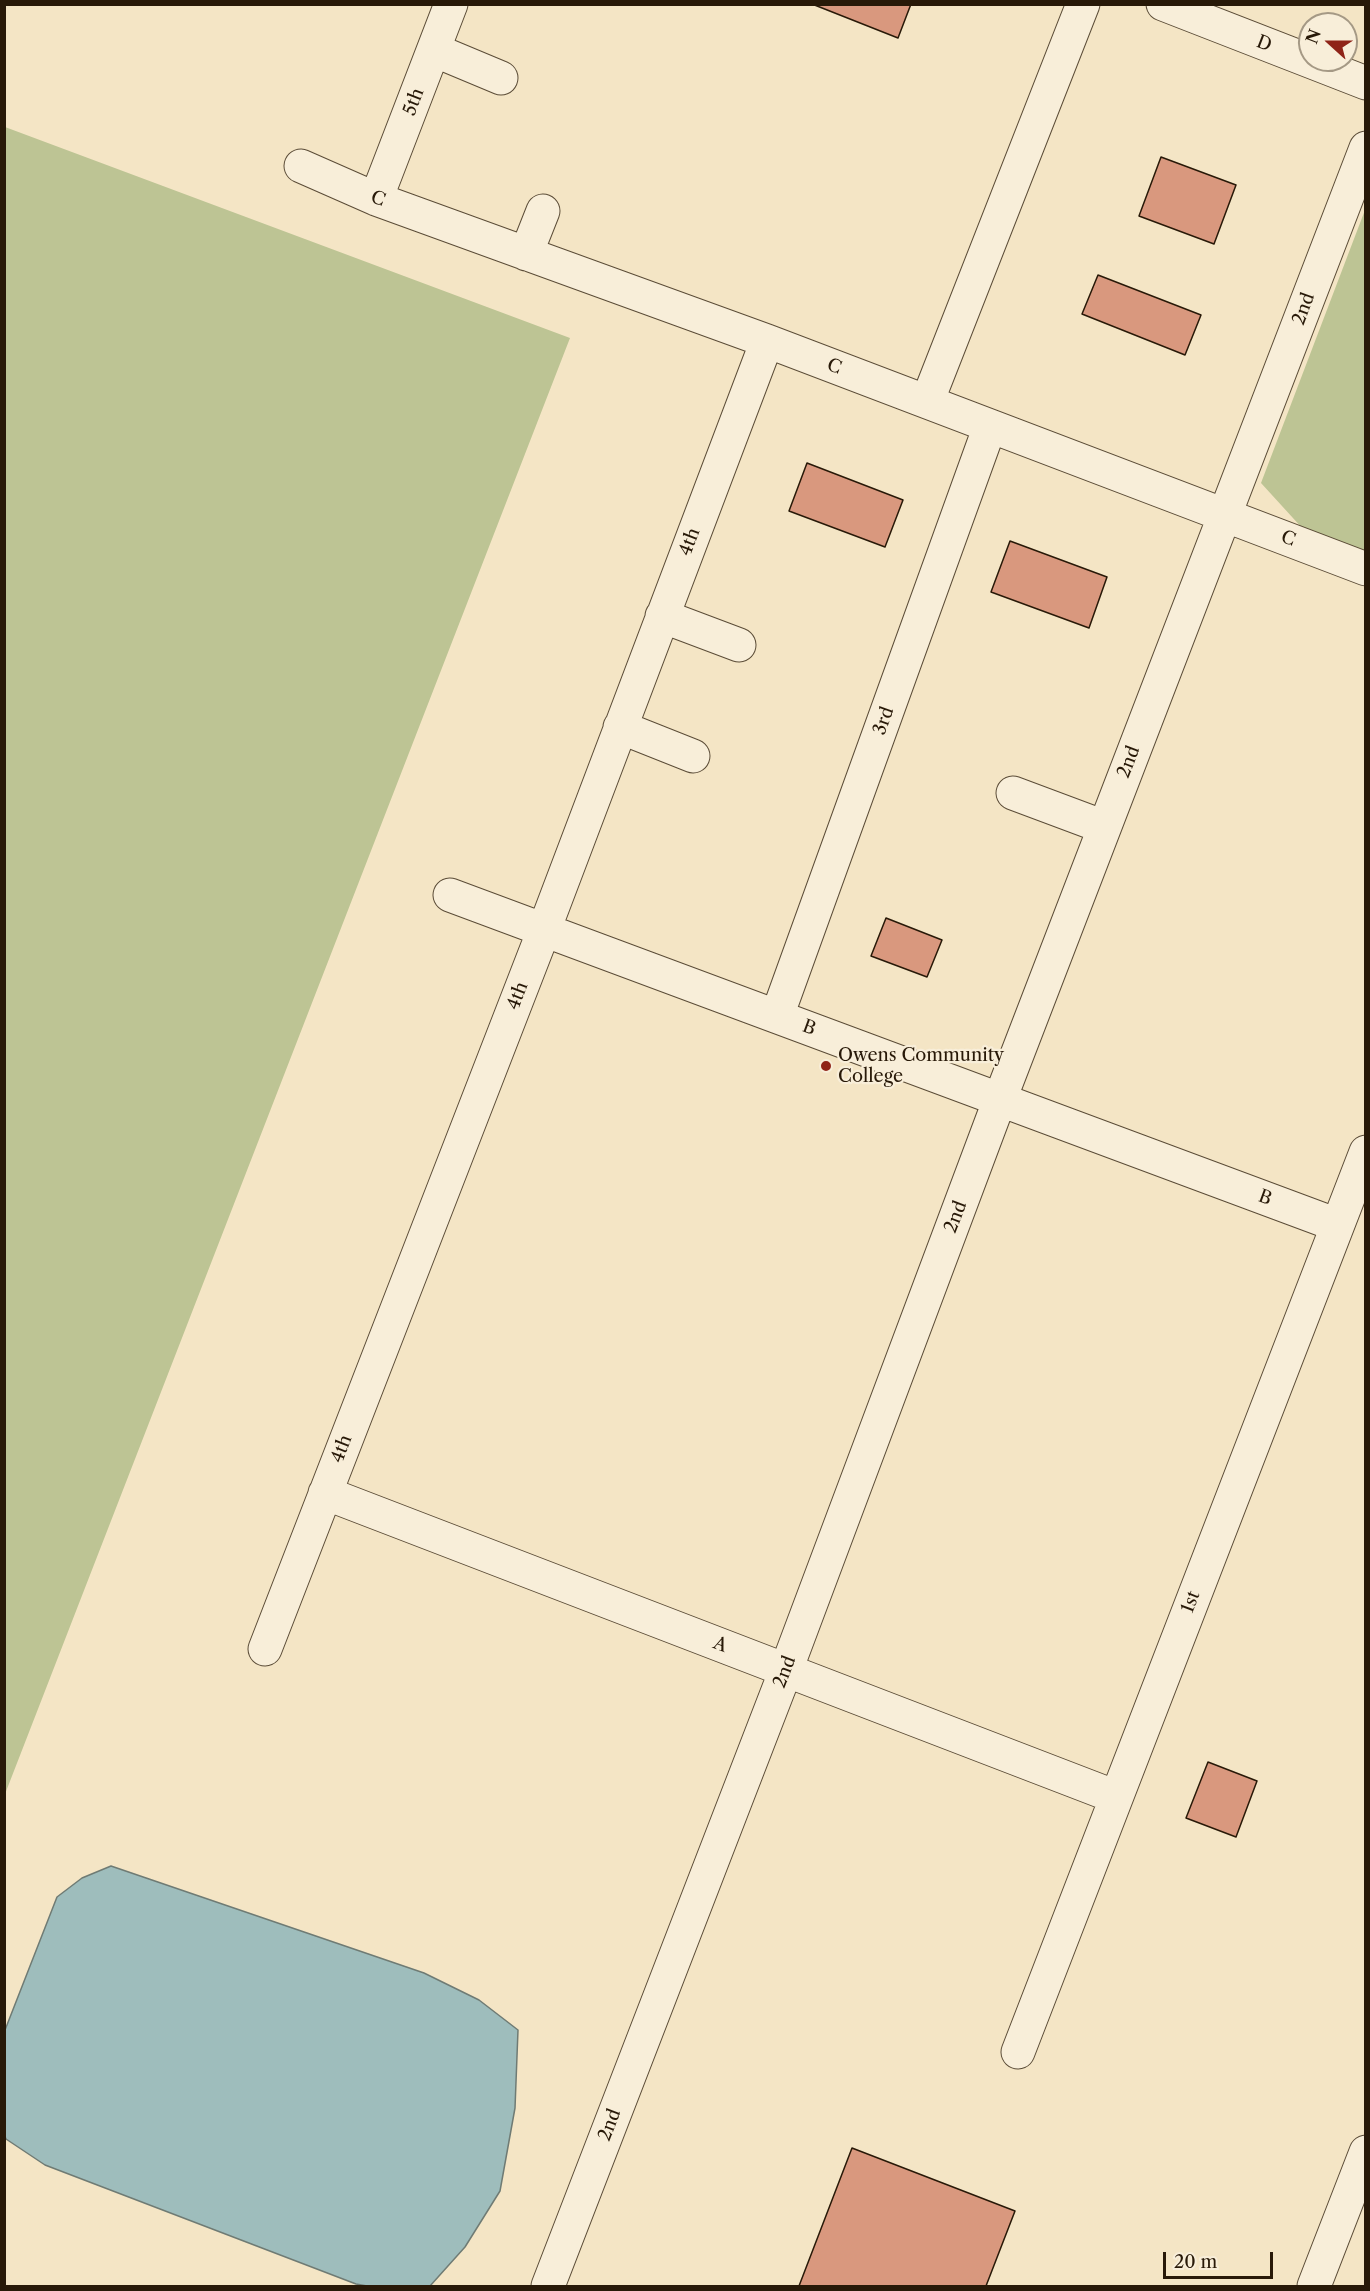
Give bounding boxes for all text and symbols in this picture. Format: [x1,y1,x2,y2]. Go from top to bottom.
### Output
north arrow [1298,12,1358,72]
text: N [1301,26,1325,46]
street label: D [1253,31,1275,57]
street label: 5th [399,85,429,119]
street label: C [368,186,388,212]
street label: 2nd [1288,290,1320,328]
street label: C [824,354,844,380]
street label: 4th [675,525,705,559]
street label: C [1278,526,1298,552]
street label: 3rd [869,704,899,738]
street label: 2nd [1113,743,1145,781]
street label: 4th [503,979,533,1013]
street label: B [799,1016,819,1040]
place label: Owens Community College [838,1045,1004,1088]
marker: Owens Community College [819,1059,833,1073]
street label: B [1255,1186,1275,1210]
street label: 2nd [940,1198,972,1236]
street label: 4th [327,1432,357,1466]
street label: 1st [1177,1588,1205,1616]
street label: A [710,1633,730,1657]
street label: 2nd [769,1653,801,1691]
street label: 2nd [594,2106,626,2144]
scale bar [1166,2240,1276,2278]
text: 20 m [1174,2251,1217,2273]

